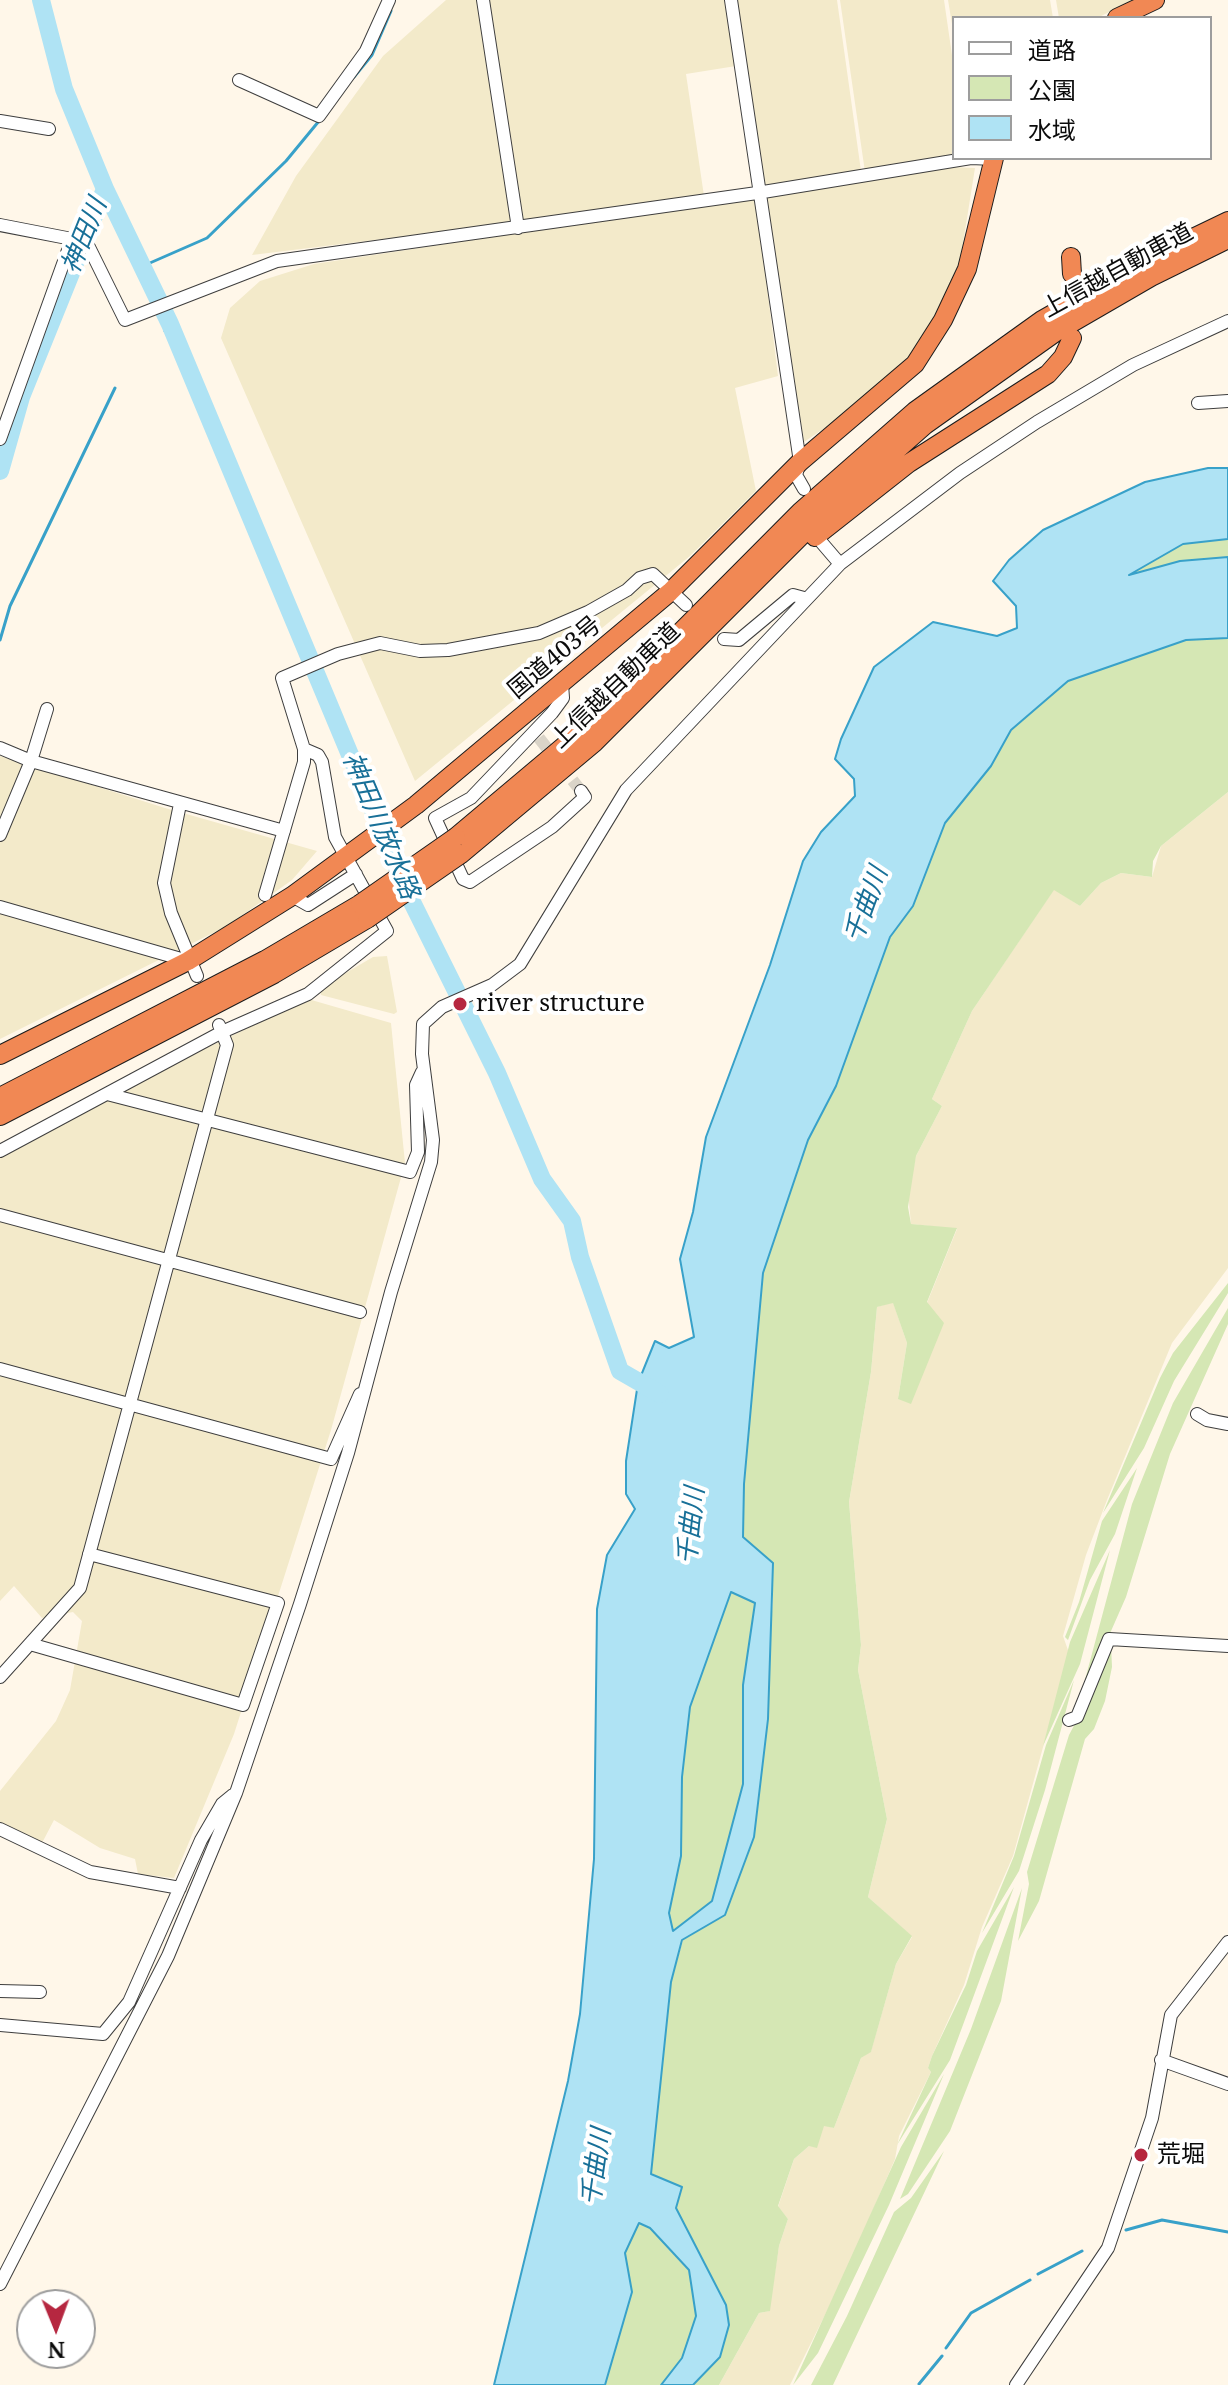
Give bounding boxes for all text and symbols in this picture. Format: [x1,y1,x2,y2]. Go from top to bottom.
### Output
legend [952,16,1212,160]
text: 道路 [1028,33,1076,66]
text: 公園 [1028,73,1076,106]
text: 水域 [1028,113,1076,146]
water label: 神田川 [56,194,114,278]
street label: 上信越自動車道 [1038,218,1198,324]
street label: 国道403号 [503,611,607,705]
street label: 上信越自動車道 [546,617,686,755]
water label: 神田川放水路 [335,748,425,904]
water label: 千曲川 [839,863,895,947]
place label: river structure [476,990,645,1018]
marker: river structure [451,995,469,1013]
water label: 千曲川 [672,1486,712,1566]
water label: 千曲川 [576,2126,618,2208]
place label: 荒堀 [1157,2141,1205,2169]
marker: 荒堀 [1132,2146,1150,2164]
north arrow [16,2289,96,2369]
text: N [47,2336,65,2366]

